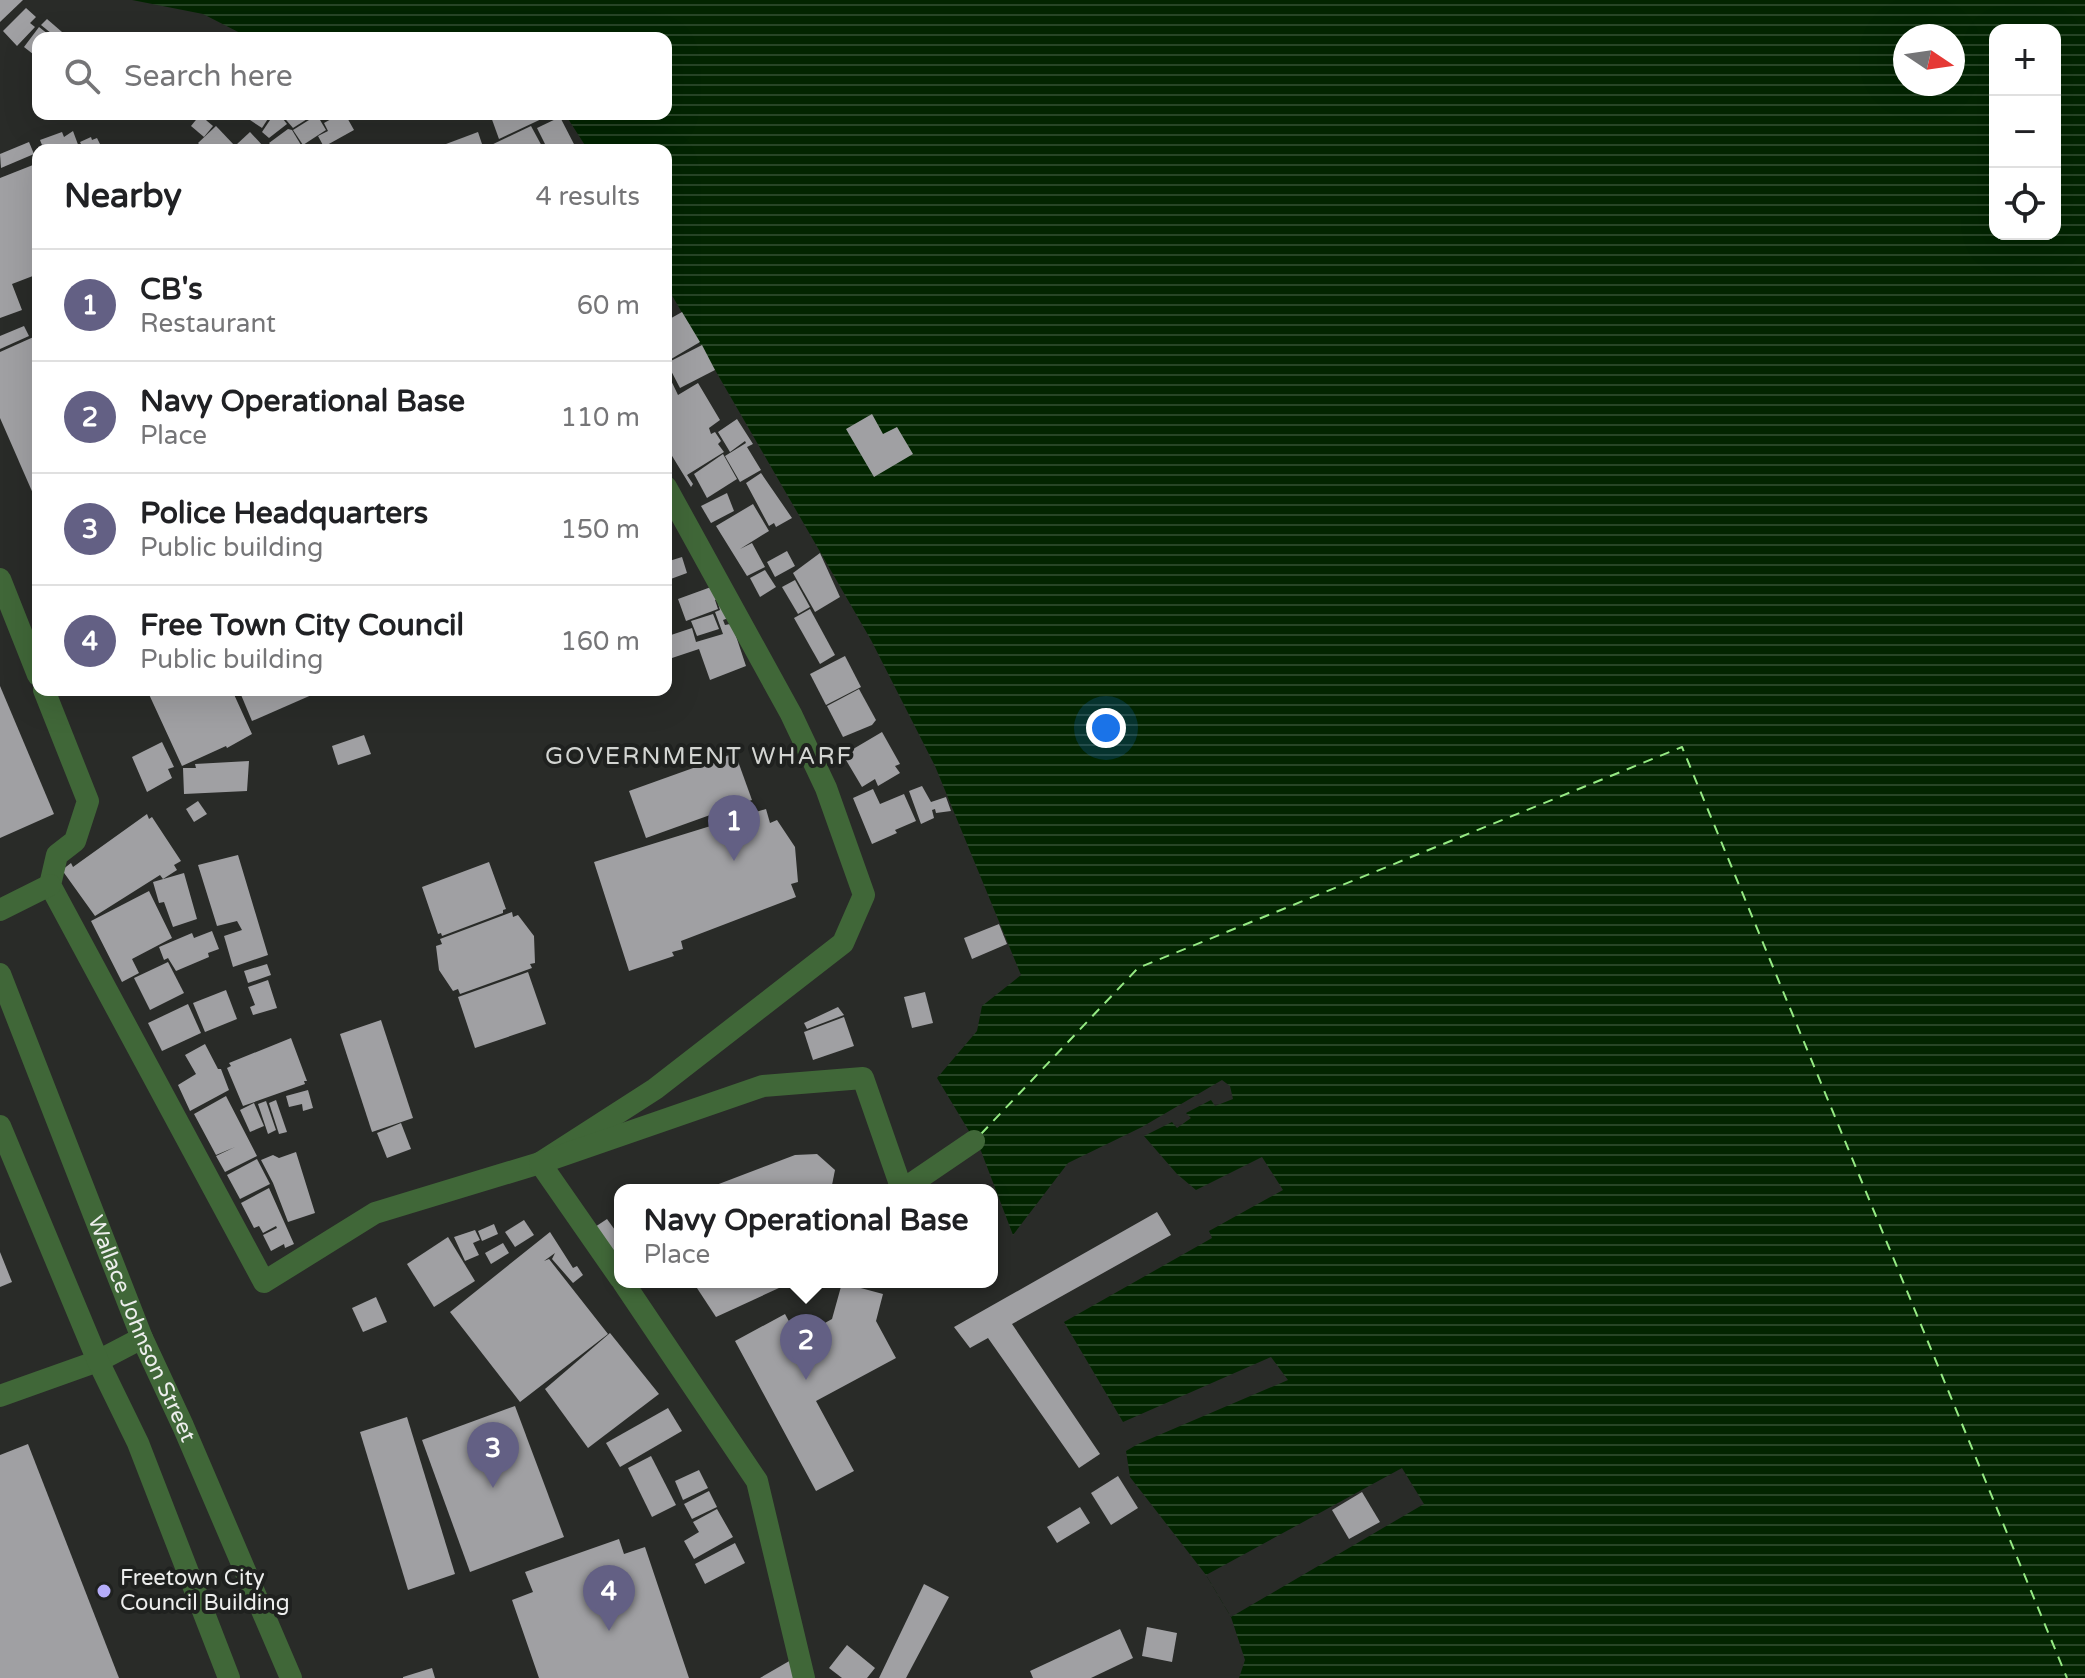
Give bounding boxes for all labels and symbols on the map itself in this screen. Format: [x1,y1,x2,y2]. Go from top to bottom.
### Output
north arrow [1893,24,1965,96]
your location [1086,708,1126,748]
district label: GOVERNMENT WHARF [545,742,853,771]
pin: 1 [708,795,760,861]
street label: Wallace Johnson Street [82,1212,201,1446]
pin: 2 [780,1314,832,1380]
pin: 3 [467,1422,519,1488]
place label: Freetown City Council Building [120,1565,290,1616]
pin: 4 [583,1565,635,1631]
marker: Freetown City Council Building [95,1582,113,1600]

